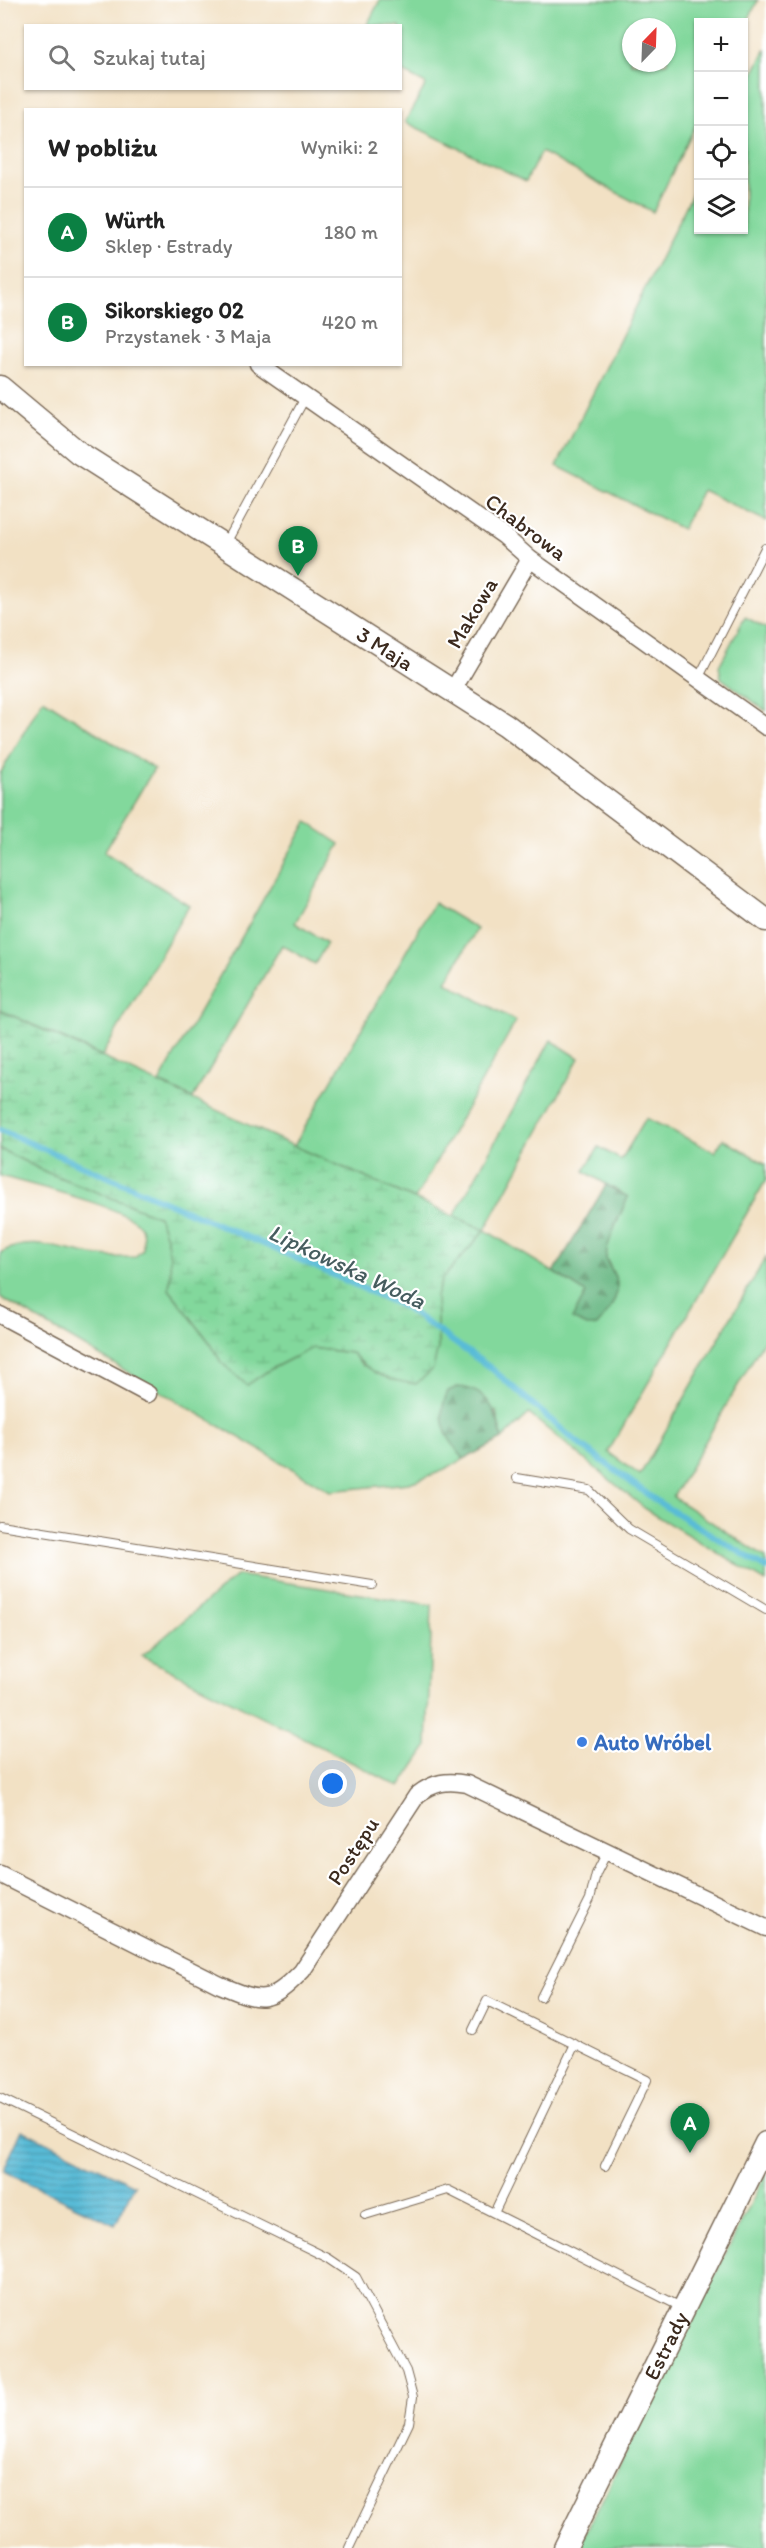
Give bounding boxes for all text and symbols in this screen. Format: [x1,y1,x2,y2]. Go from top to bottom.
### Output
north arrow [622,18,676,72]
map controls [694,18,748,234]
button: + [694,18,748,72]
search box [24,24,402,90]
icon: search [45,41,78,74]
text: Szukaj tutaj [93,44,206,71]
button: − [694,72,748,126]
button: locate [694,126,748,180]
text: W pobliżu [48,131,157,163]
text: Wyniki: 2 [301,135,378,159]
button: layers [694,180,748,234]
text: Würth [105,207,165,234]
text: A [61,220,74,244]
text: 180 m [324,220,378,244]
text: Sklep · Estrady [105,234,232,258]
text: Sikorskiego 02 [105,297,244,324]
text: B [61,310,74,334]
text: 420 m [322,310,378,334]
text: Przystanek · 3 Maja [105,324,271,348]
street label: Chabrowa [480,488,573,567]
pin: B [278,526,318,576]
street label: Makowa [440,572,504,653]
street label: 3 Maja [352,620,419,676]
water label: Lipkowska Woda [264,1217,431,1315]
place label: Auto Wróbel [593,1729,712,1756]
marker: Auto Wróbel [575,1735,589,1749]
your location [318,1769,347,1798]
street label: Postępu [321,1812,385,1890]
pin: A [670,2104,710,2153]
street label: Estrady [637,2306,694,2384]

